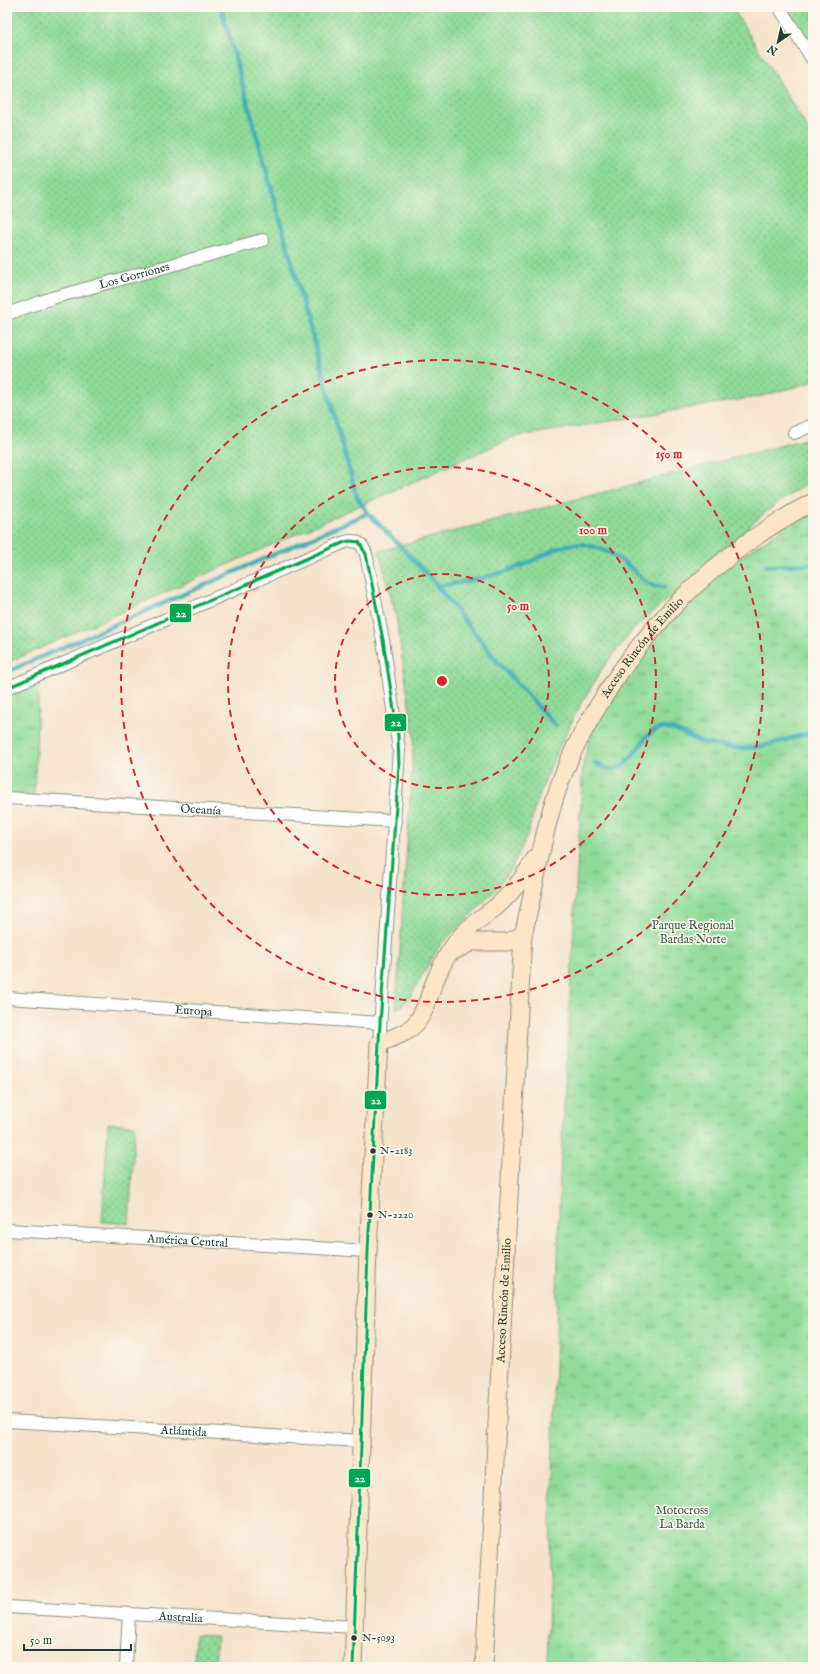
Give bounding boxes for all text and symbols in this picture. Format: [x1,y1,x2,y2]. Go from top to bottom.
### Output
north arrow [758,22,798,62]
text: N [765,41,782,58]
street label: Los Gorriones [97,259,171,292]
text: 150 m [656,447,683,462]
text: 100 m [579,523,608,538]
street label: Acceso Rincón de Emilio [597,593,687,702]
text: 50 m [507,599,530,614]
line badge: 22 [169,603,192,623]
text: 22 [176,607,187,621]
centre of rings [435,674,449,688]
line badge: 22 [384,713,407,732]
text: 22 [391,716,402,730]
street label: Oceanía [180,801,222,818]
park label: Parque Regional Bardas Norte [652,918,735,947]
street label: Europa [175,1002,213,1020]
line badge: 22 [364,1090,387,1110]
text: 22 [371,1094,382,1108]
place label: N-2183 [380,1144,412,1158]
marker: N-2183 [368,1146,378,1156]
place label: N-2220 [378,1208,414,1222]
marker: N-2220 [365,1210,375,1220]
street label: América Central [146,1231,229,1250]
street label: Acceso Rincón de Emilio [493,1237,514,1364]
street label: Atlántida [159,1422,208,1440]
line badge: 22 [348,1468,371,1488]
text: 22 [355,1472,366,1486]
park label: Motocross La Barda [656,1503,708,1532]
street label: Australia [157,1608,204,1626]
scale bar [24,1626,131,1652]
place label: N-5093 [362,1631,395,1645]
text: 50 m [30,1633,52,1648]
marker: N-5093 [349,1633,359,1643]

